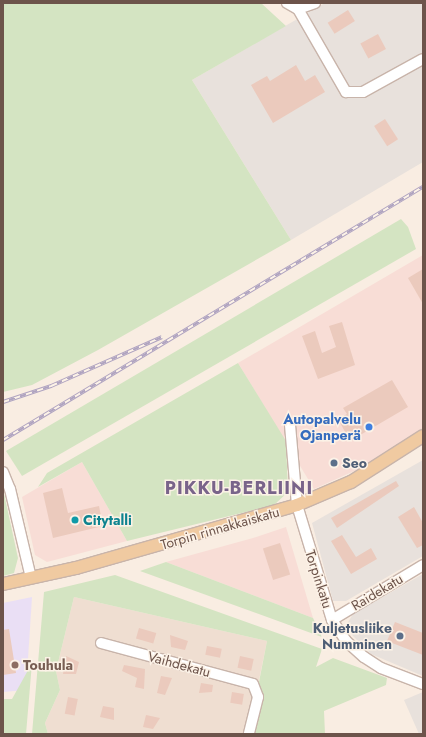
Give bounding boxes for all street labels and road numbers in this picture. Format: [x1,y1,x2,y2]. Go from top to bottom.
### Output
street label: Torpin rinnakkaiskatu [159,503,281,553]
street label: Torpinkatu [302,548,336,610]
street label: Raidekatu [348,570,406,614]
street label: Vaihdekatu [146,648,212,680]

